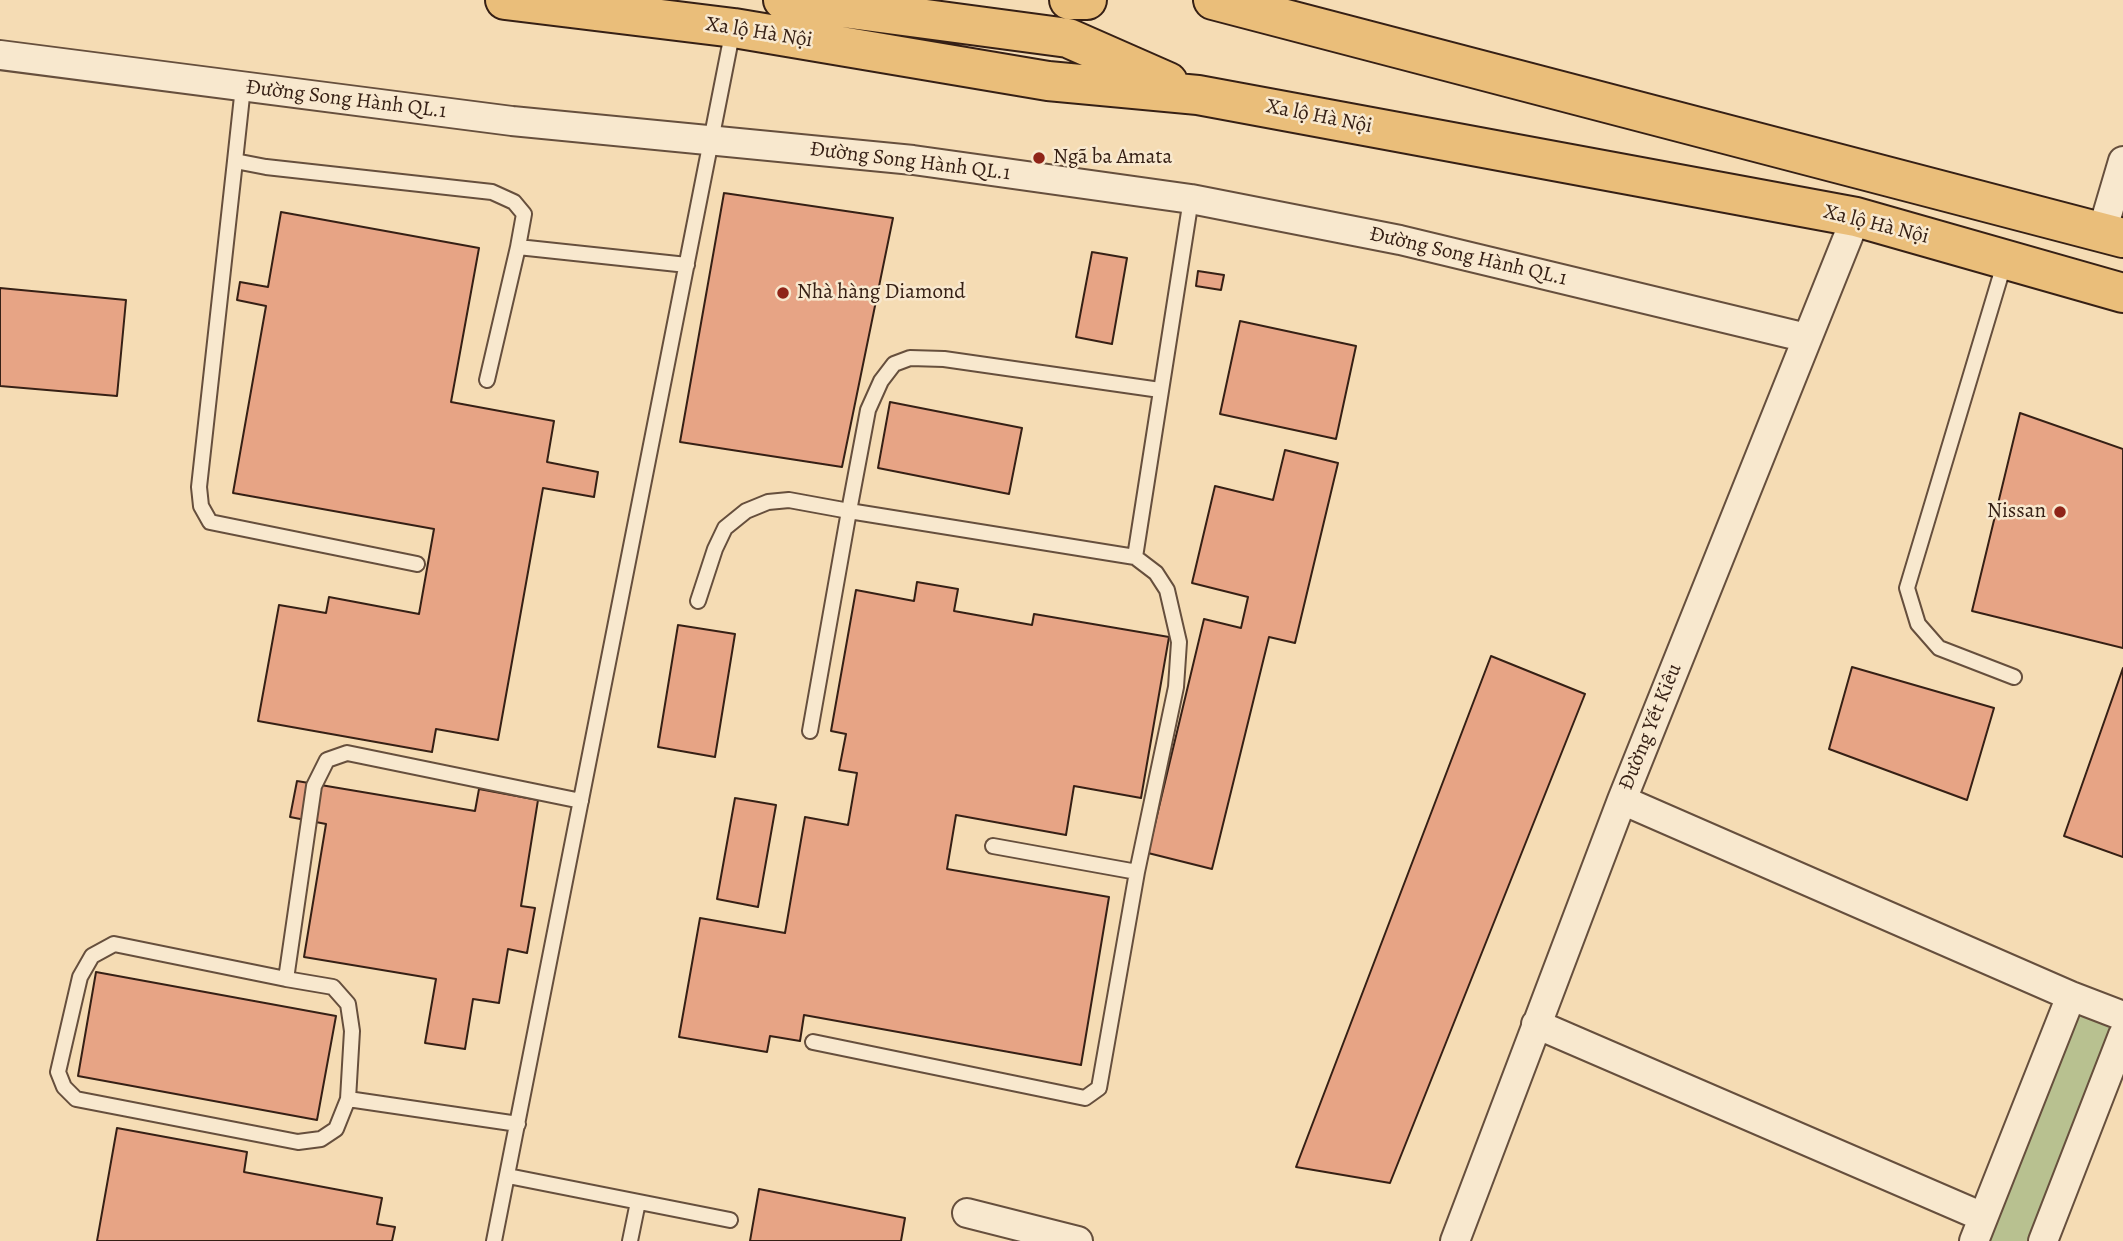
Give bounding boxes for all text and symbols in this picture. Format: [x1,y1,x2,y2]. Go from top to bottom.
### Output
street label: Xa lộ Hà Nội [704,12,814,54]
street label: Đường Song Hành QL.1 [244,75,448,125]
street label: Xa lộ Hà Nội [1264,94,1374,140]
street label: Đường Song Hành QL.1 [808,137,1012,187]
place label: Ngã ba Amata [1053,145,1172,171]
marker: Ngã ba Amata [1031,150,1047,166]
street label: Xa lộ Hà Nội [1821,200,1931,250]
street label: Đường Song Hành QL.1 [1367,222,1569,292]
place label: Nhà hàng Diamond [797,280,966,306]
marker: Nhà hàng Diamond [775,285,791,301]
place label: Nissan [1987,499,2046,525]
marker: Nissan [2052,504,2068,520]
street label: Đường Yết Kiêu [1614,660,1688,794]

